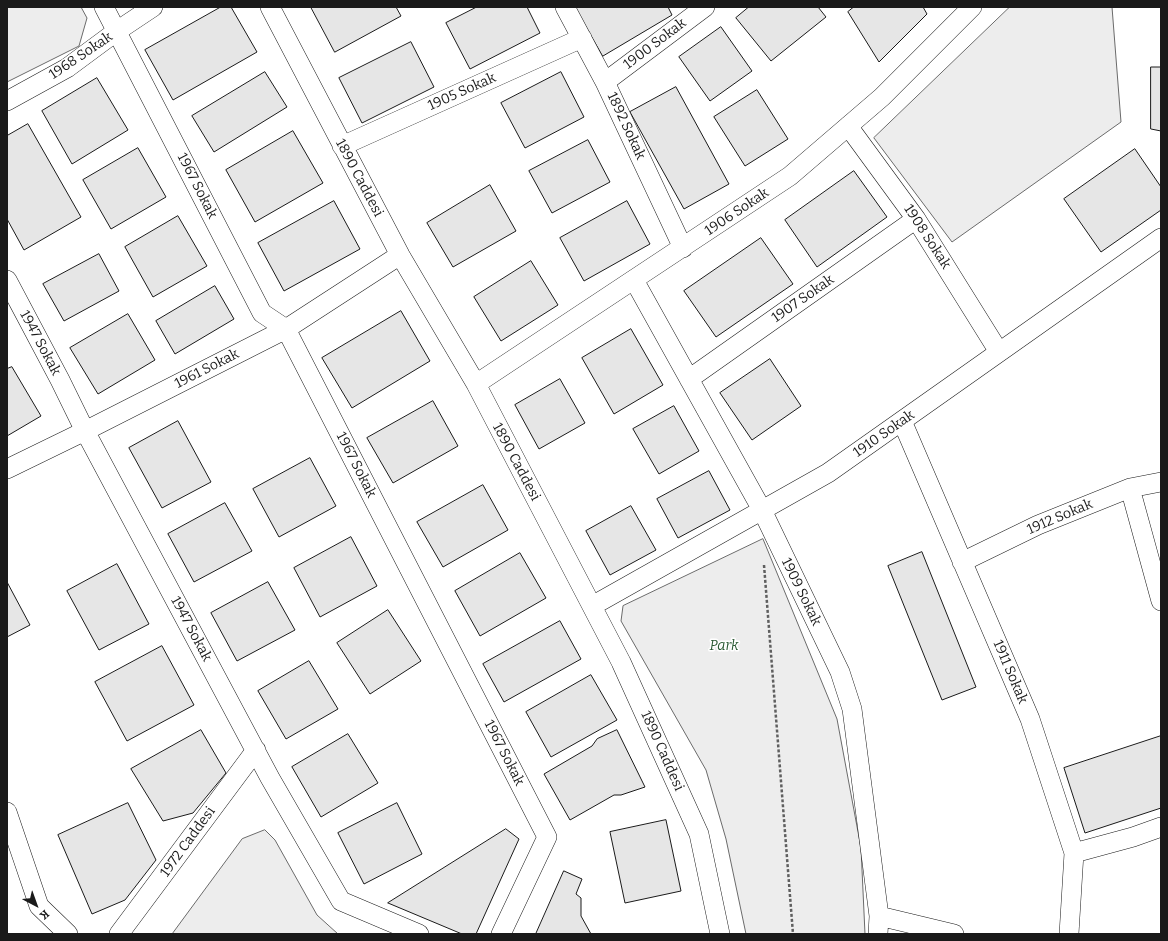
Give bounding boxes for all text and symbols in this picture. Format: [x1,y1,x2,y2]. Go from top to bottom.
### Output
street label: 1900 Sokak [620,15,690,73]
street label: 1968 Sokak [46,29,116,83]
street label: 1905 Sokak [425,70,499,114]
street label: 1892 Sokak [603,90,649,162]
street label: 1890 Caddesi [331,136,387,220]
street label: 1967 Sokak [173,151,221,221]
street label: 1906 Sokak [702,185,772,239]
street label: 1908 Sokak [900,202,954,272]
street label: 1907 Sokak [769,271,837,327]
street label: 1947 Sokak [16,308,64,378]
street label: 1961 Sokak [172,346,242,392]
street label: 1910 Sokak [850,407,918,461]
street label: 1890 Caddesi [488,420,544,504]
street label: 1967 Sokak [332,430,380,500]
street label: 1912 Sokak [1025,496,1095,538]
street label: 1909 Sokak [777,555,825,629]
street label: 1947 Sokak [167,594,215,664]
park label: Park [709,638,739,654]
street label: 1911 Sokak [989,638,1031,706]
street label: 1890 Caddesi [637,708,687,794]
street label: 1967 Sokak [480,718,528,788]
street label: 1972 Caddesi [157,804,219,880]
north arrow [16,885,56,925]
text: K [37,907,51,922]

